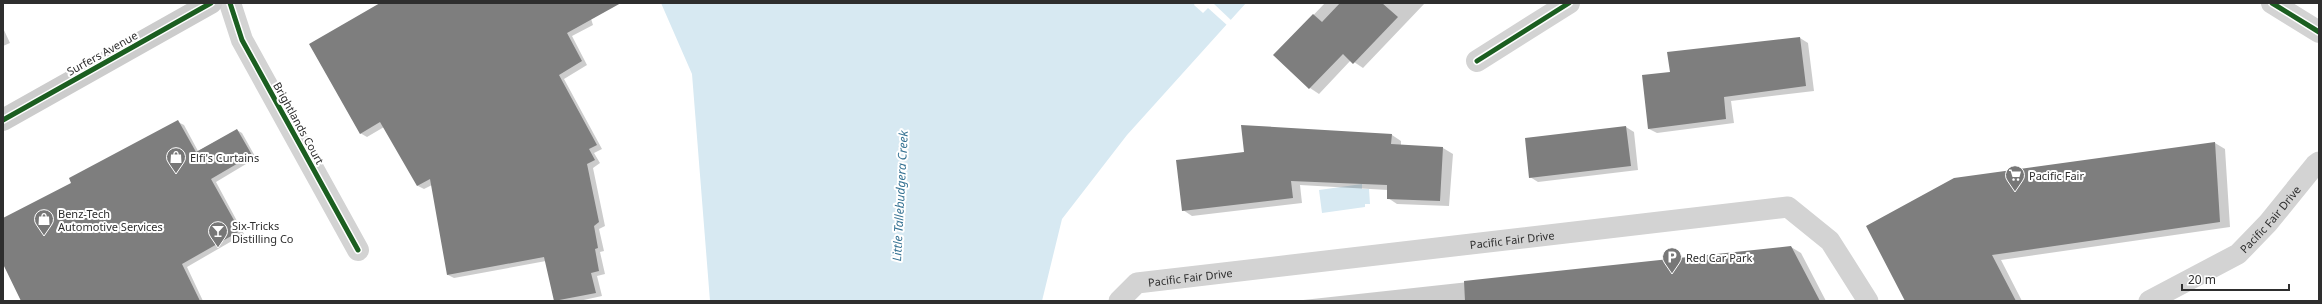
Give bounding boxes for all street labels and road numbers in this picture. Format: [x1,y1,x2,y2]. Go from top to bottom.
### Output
street label: Surfers Avenue [64,27,140,79]
street label: Brightlands Court [270,79,328,167]
street label: Pacific Fair Drive [2236,182,2303,256]
street label: Pacific Fair Drive [1469,227,1555,252]
street label: Pacific Fair Drive [1147,264,1233,289]

